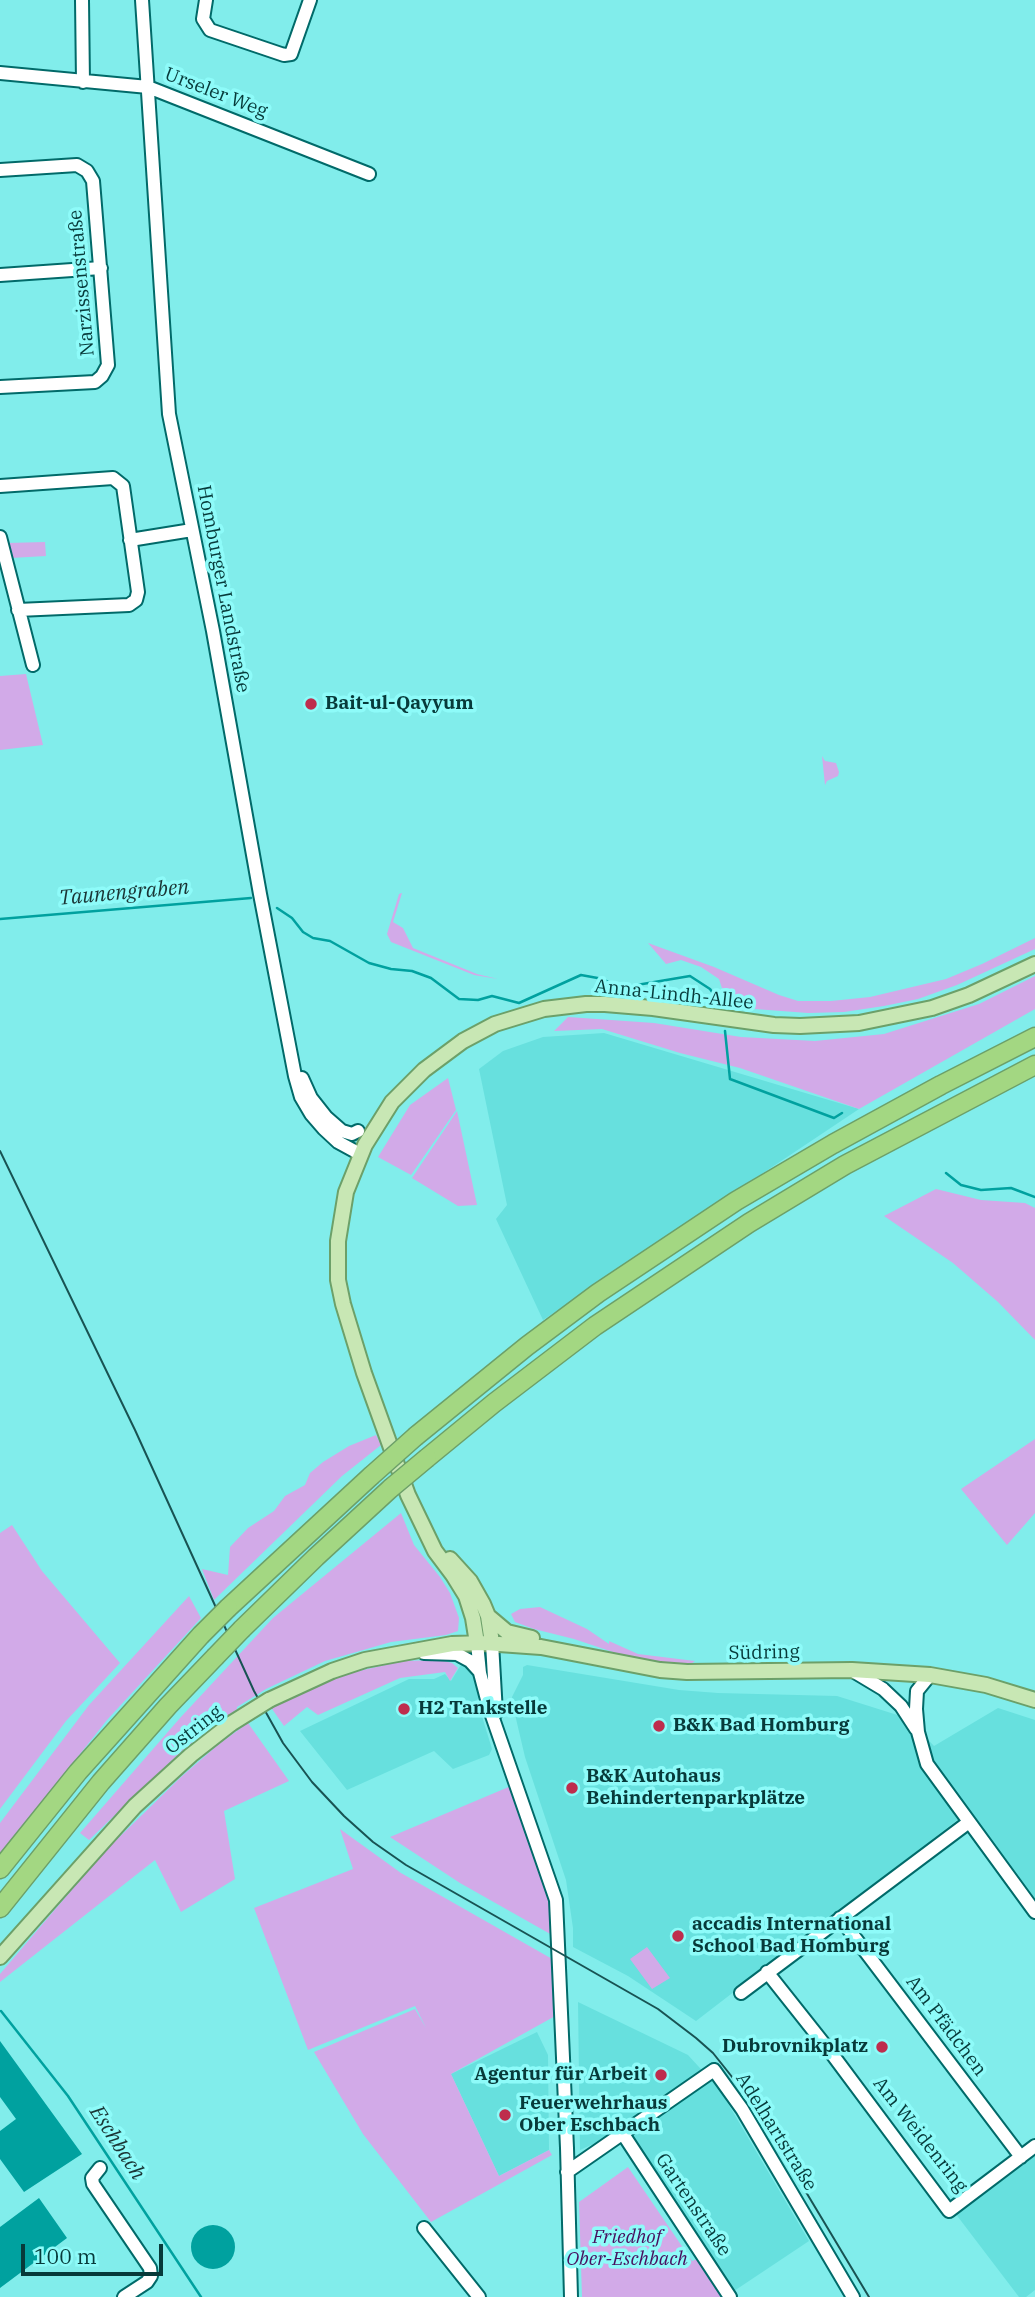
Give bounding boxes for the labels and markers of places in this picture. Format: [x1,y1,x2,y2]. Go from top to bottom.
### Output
place label: Bait-ul-Qayyum [325,693,474,715]
marker: Bait-ul-Qayyum [303,696,319,712]
place label: H2 Tankstelle [418,1698,548,1720]
marker: H2 Tankstelle [396,1701,412,1717]
place label: B&K Bad Homburg [673,1715,849,1737]
marker: B&K Bad Homburg [651,1718,667,1734]
place label: B&K Autohaus Behindertenparkplätze [586,1766,805,1810]
marker: B&K Autohaus Behindertenparkplätze [564,1780,580,1796]
place label: accadis International School Bad Homburg [692,1914,891,1958]
marker: accadis International School Bad Homburg [670,1928,686,1944]
place label: Dubrovnikplatz [722,2036,868,2058]
marker: Dubrovnikplatz [874,2039,890,2055]
place label: Agentur für Arbeit [474,2064,647,2086]
marker: Agentur für Arbeit [653,2067,669,2083]
place label: Feuerwehrhaus Ober Eschbach [519,2093,667,2137]
marker: Feuerwehrhaus Ober Eschbach [497,2107,513,2123]

